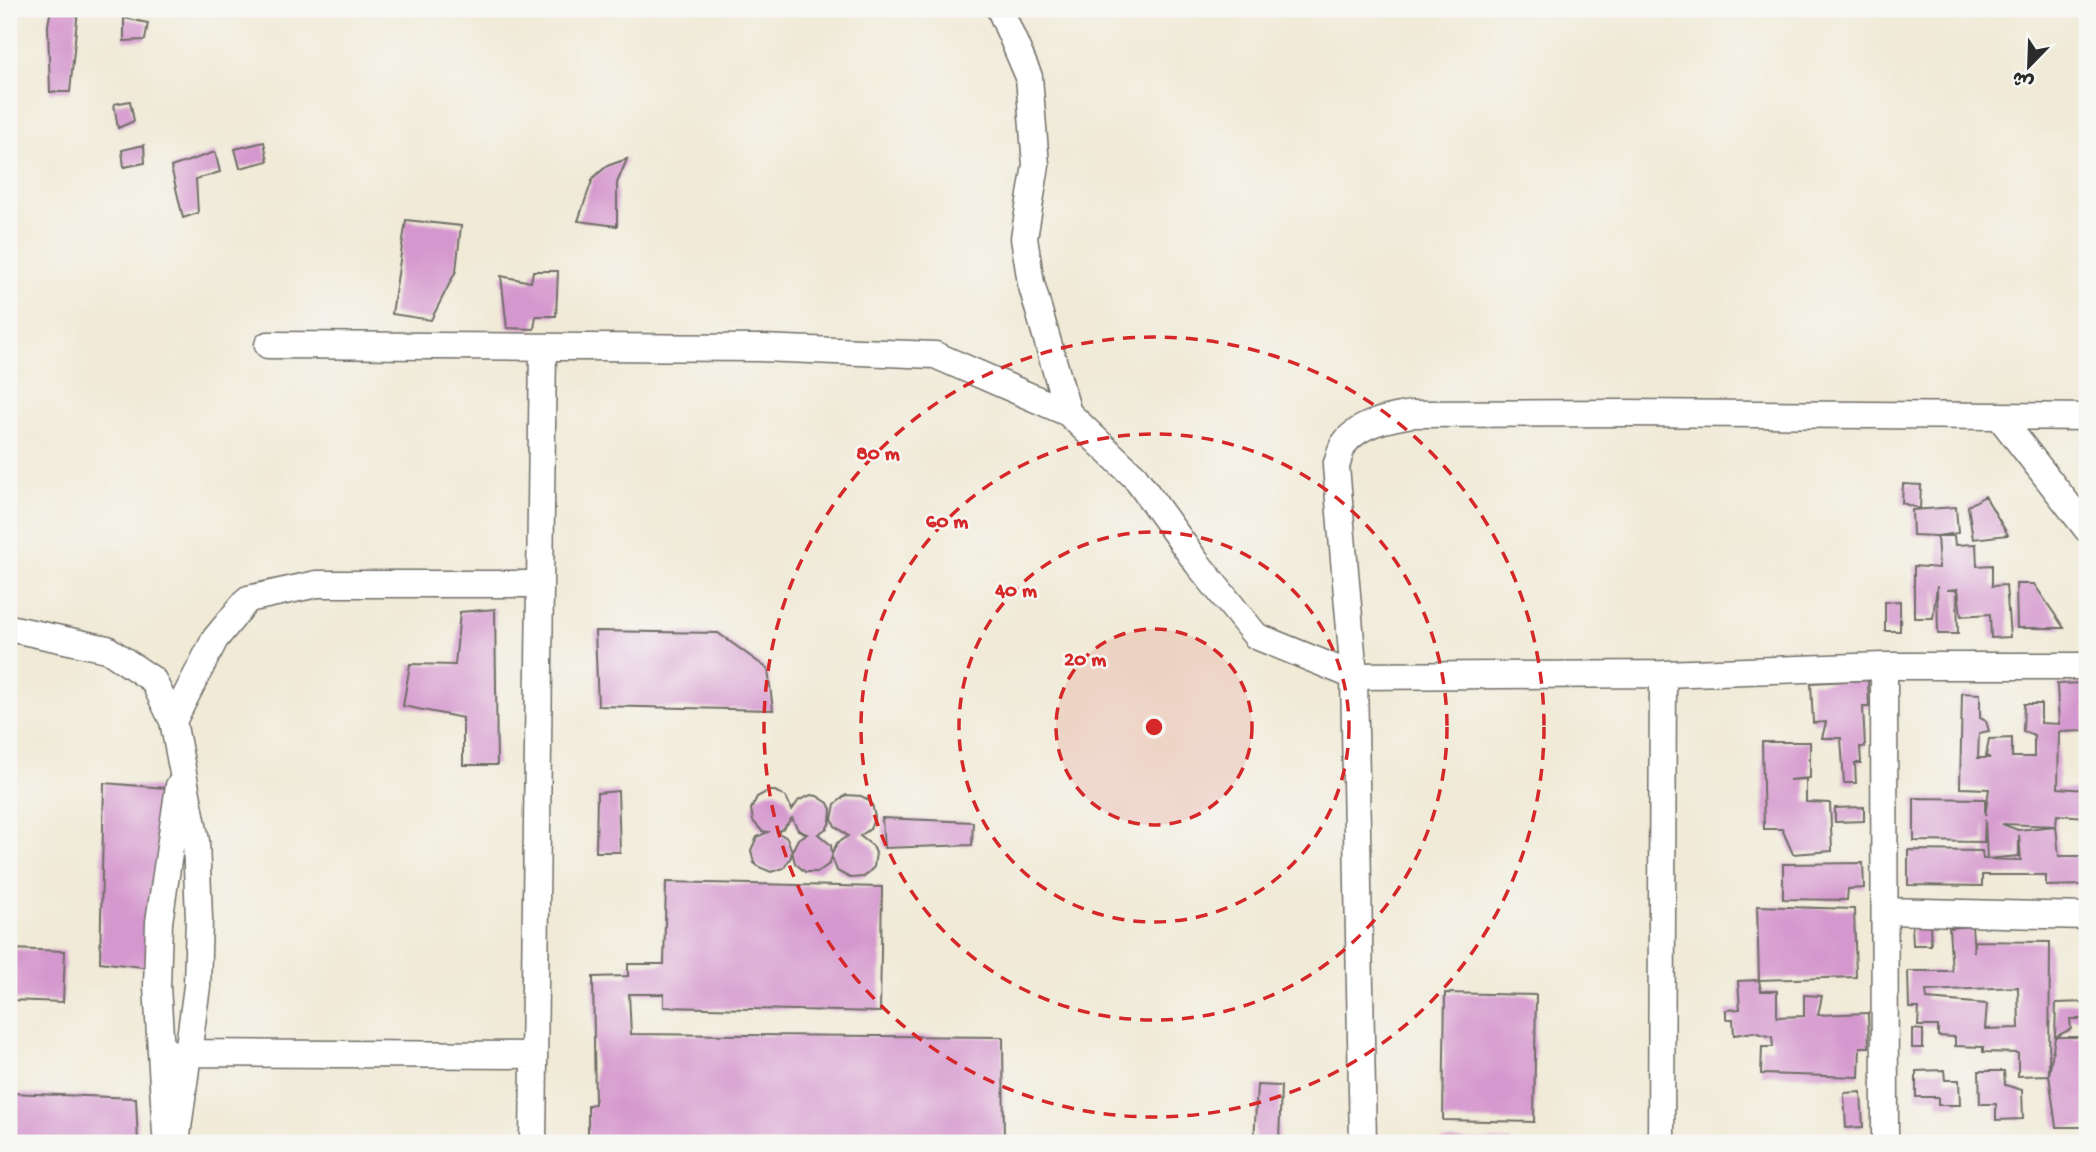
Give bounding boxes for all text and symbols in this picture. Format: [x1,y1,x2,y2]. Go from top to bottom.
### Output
north arrow [1994,32,2064,102]
text: ش [2010,64,2038,93]
text: 80 m [856,443,900,468]
text: 60 m [926,511,968,536]
text: 40 m [994,580,1037,605]
text: 20 m [1064,649,1106,674]
centre of rings [1142,715,1166,739]

